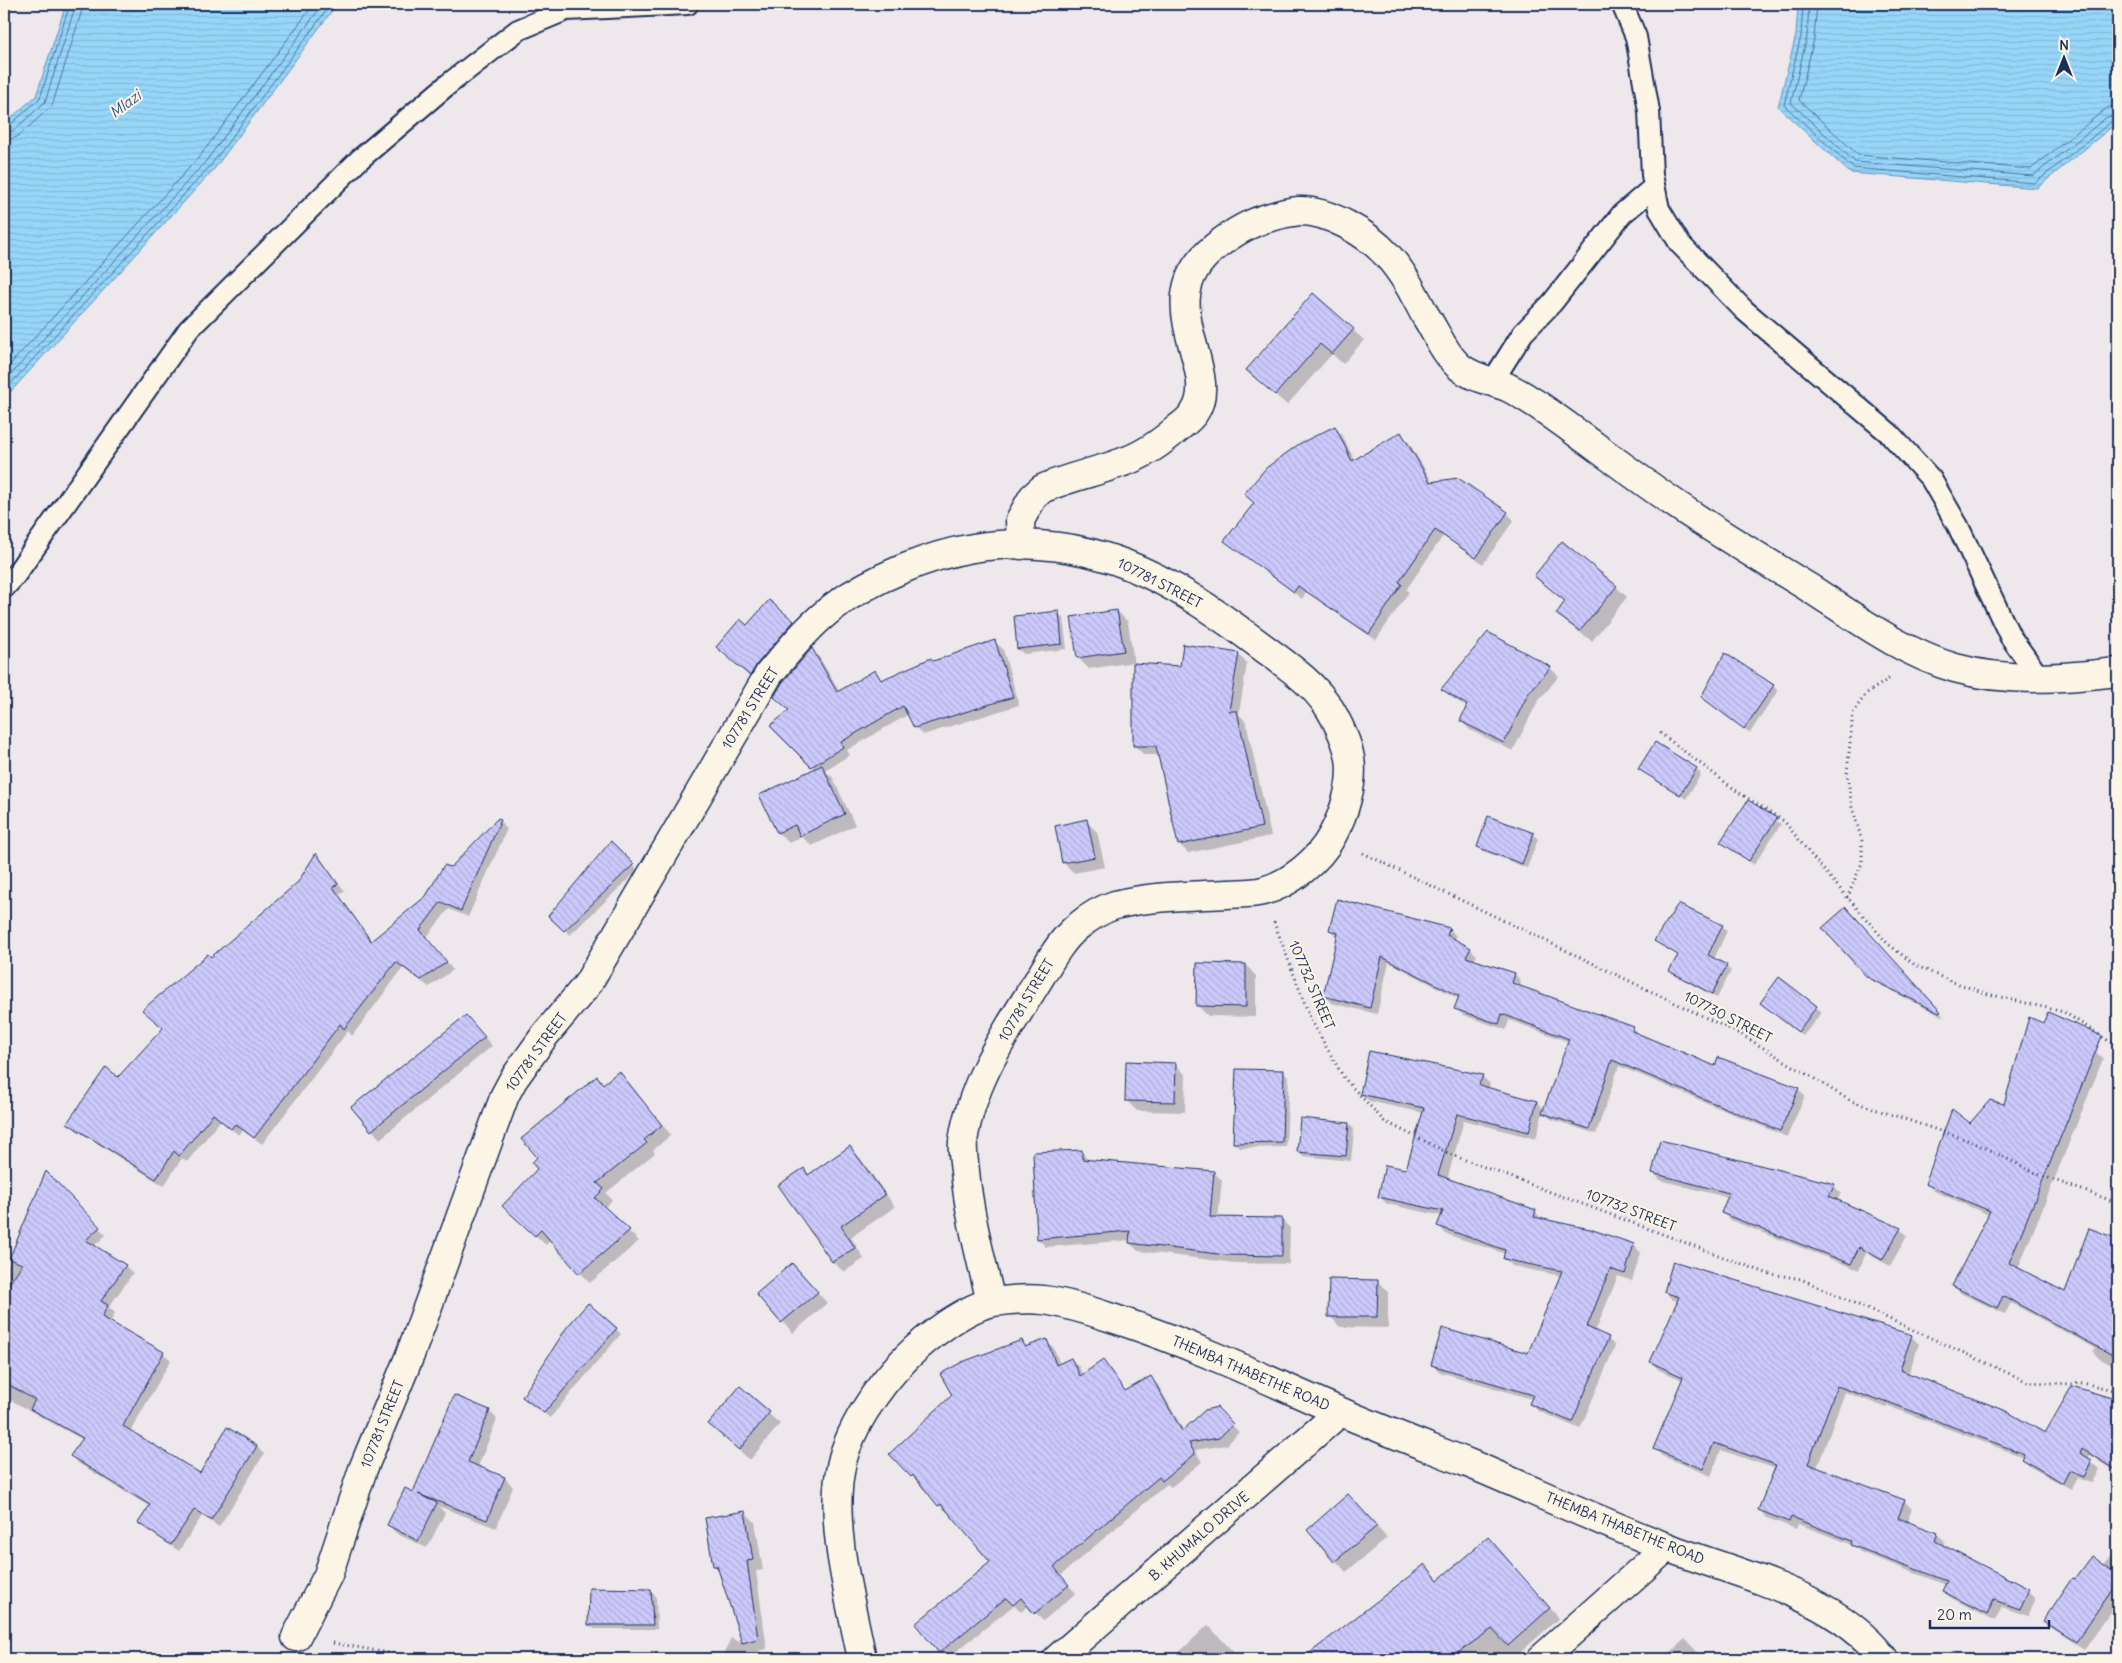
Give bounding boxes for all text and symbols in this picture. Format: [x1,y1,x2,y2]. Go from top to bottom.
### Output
north arrow [2040,32,2090,82]
text: N [2059,36,2069,54]
water label: Mlazi [105,85,146,122]
street label: 107781 STREET [1114,554,1206,612]
street label: 107781 STREET [718,664,782,752]
street label: 107732 STREET [1285,938,1339,1032]
street label: 107781 STREET [994,956,1058,1044]
street label: 107730 STREET [1681,987,1775,1047]
street label: 107781 STREET [501,1009,571,1095]
street label: 107732 STREET [1583,1185,1679,1235]
street label: THEMBA THABETHE ROAD [1169,1332,1333,1414]
street label: 107781 STREET [356,1378,408,1470]
street label: B. KHUMALO DRIVE [1145,1488,1253,1584]
street label: THEMBA THABETHE ROAD [1543,1488,1707,1568]
scale bar [1930,1598,2048,1630]
text: 20 m [1937,1605,1972,1624]

